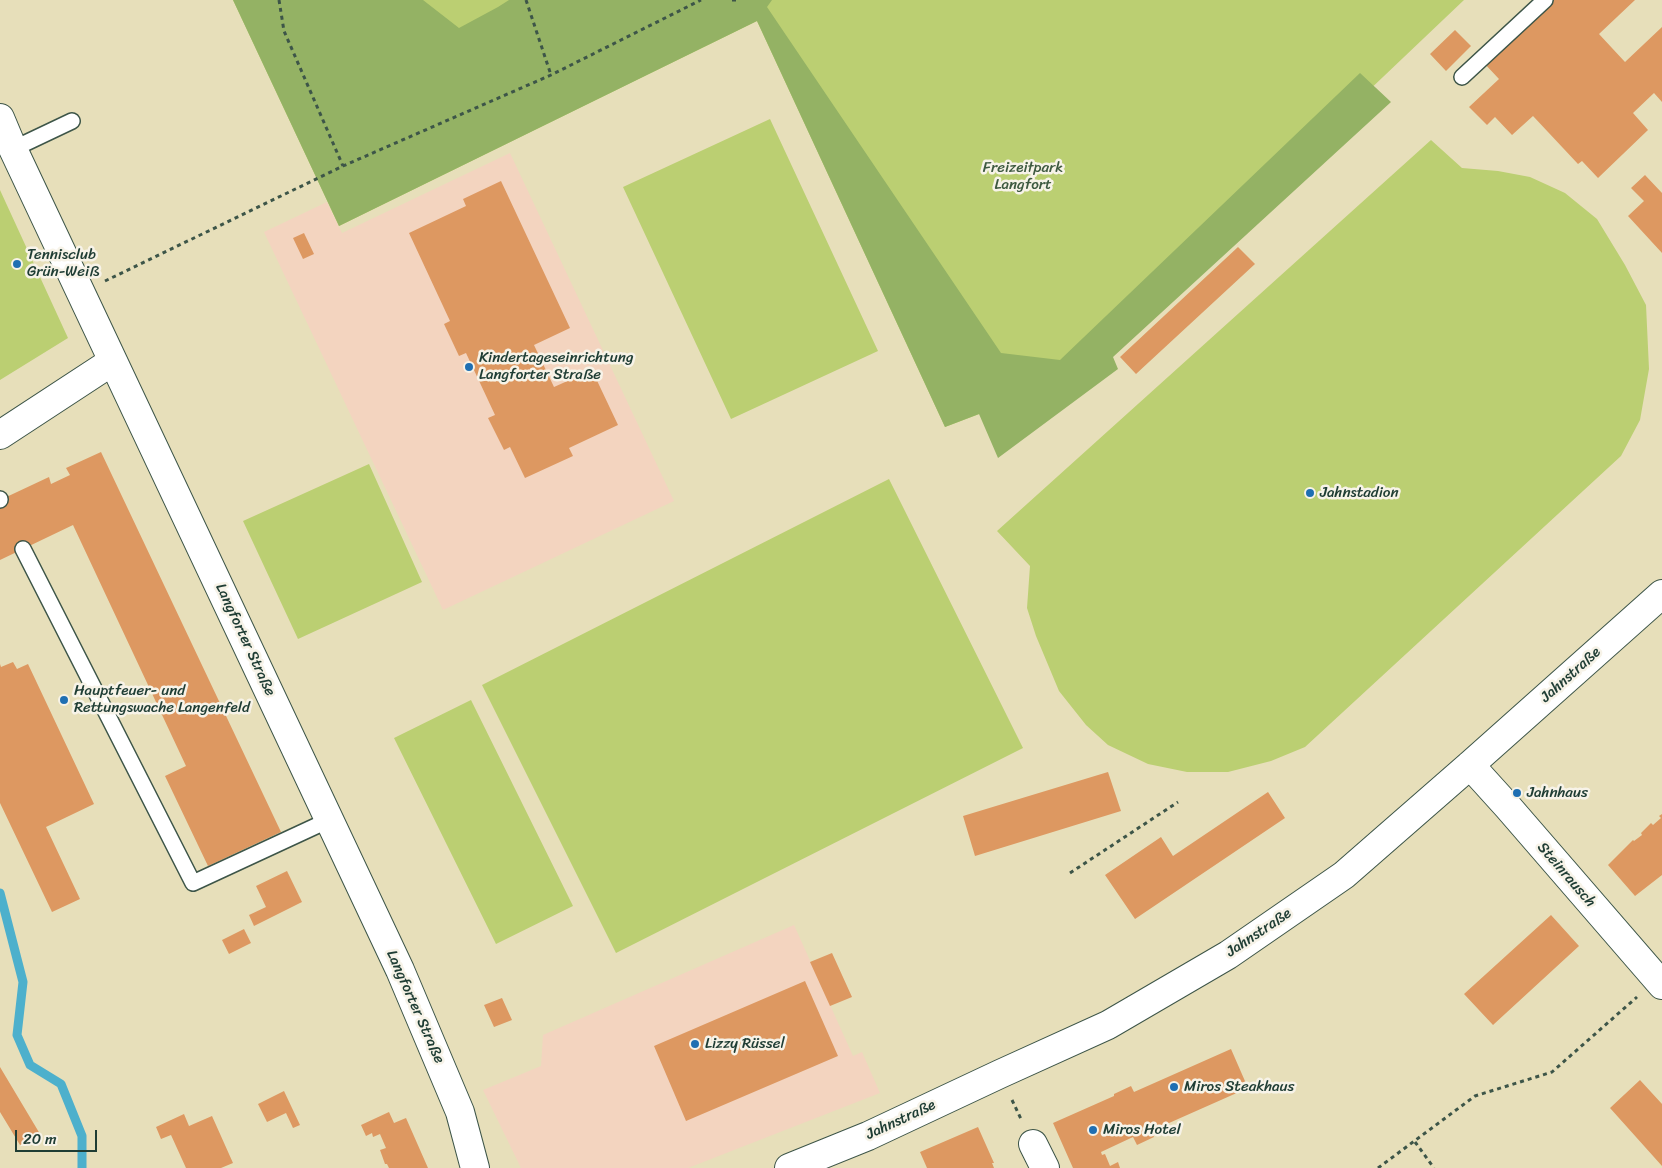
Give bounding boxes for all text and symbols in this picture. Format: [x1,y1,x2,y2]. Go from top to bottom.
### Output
park label: Freizeitpark Langfort [983,159,1063,194]
place label: Tennisclub Grün-Weiß [27,246,100,281]
marker: Tennisclub Grün-Weiß [11,258,23,270]
place label: Kindertageseinrichtung Langforter Straße [479,349,634,384]
marker: Kindertageseinrichtung Langforter Straße [463,361,475,373]
place label: Jahnstadion [1320,484,1399,502]
marker: Jahnstadion [1304,487,1316,499]
street label: Langforter Straße [211,581,279,699]
street label: Jahnstraße [1537,643,1605,707]
place label: Hauptfeuer- und Rettungswache Langenfeld [74,682,250,717]
marker: Hauptfeuer- und Rettungswache Langenfeld [58,694,70,706]
place label: Jahnhaus [1527,784,1588,802]
marker: Jahnhaus [1511,787,1523,799]
street label: Steinrausch [1533,839,1599,911]
street label: Jahnstraße [1223,905,1295,961]
street label: Langforter Straße [382,948,448,1066]
place label: Lizzy Rüssel [705,1035,785,1053]
marker: Lizzy Rüssel [689,1038,701,1050]
place label: Miros Steakhaus [1184,1078,1294,1096]
marker: Miros Steakhaus [1168,1081,1180,1093]
street label: Jahnstraße [863,1096,939,1144]
scale bar [18,1120,100,1152]
place label: Miros Hotel [1103,1121,1181,1139]
marker: Miros Hotel [1087,1124,1099,1136]
text: 20 m [23,1126,57,1152]

